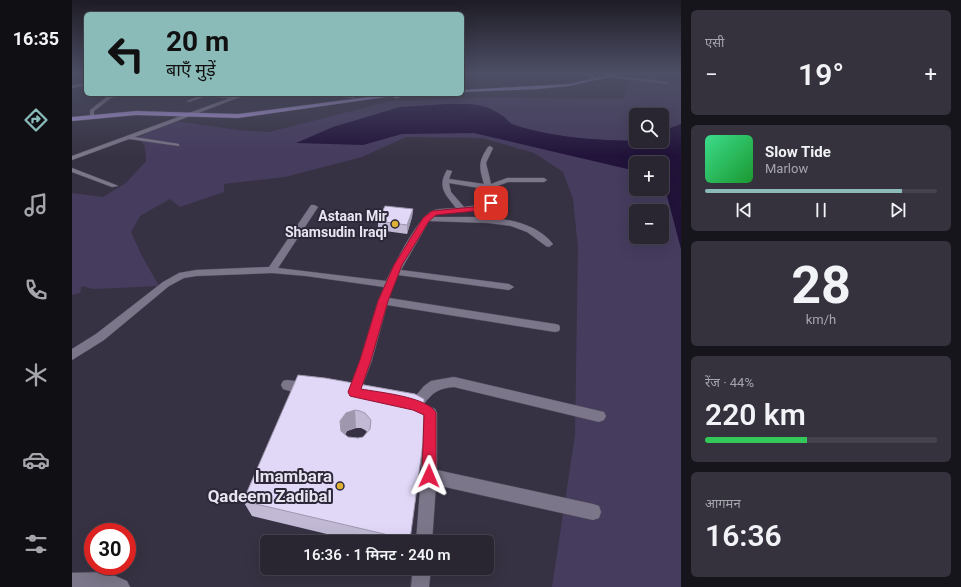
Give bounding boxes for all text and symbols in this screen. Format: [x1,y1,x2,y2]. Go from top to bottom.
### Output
text: 20 m [166,25,229,58]
text: 16:35 [13,28,59,49]
icon: left [100,28,152,80]
text: एसी [705,35,724,50]
text: 19° [798,57,844,92]
text: बाएँ मुड़ें [166,59,216,80]
text: − [705,62,718,87]
text: + [925,62,937,87]
icon: directions [22,106,50,134]
map controls [629,108,669,244]
button: search [629,108,669,148]
text: Slow Tide [765,143,831,161]
button: + [629,156,669,196]
text: Marlow [765,161,808,176]
pin [474,186,508,220]
icon: music [22,191,50,219]
icon: arrive [480,192,502,214]
icon: previous [733,199,755,221]
icon: pause [810,199,832,221]
icon: next [887,199,909,221]
button: − [629,204,669,244]
place label: Astaan Mir Shamsudin Iraqi [285,208,387,240]
marker: Astaan Mir Shamsudin Iraqi [390,219,400,229]
text: 28 [791,255,851,316]
icon: phone [22,276,50,304]
text: km/h [806,312,836,327]
icon: climate [22,361,50,389]
text: रेंज · 44% [705,375,754,390]
text: 220 km [705,397,806,432]
icon: car [22,446,50,474]
position arrow [408,455,450,497]
place label: Imambara Qadeem Zadibal [208,466,332,506]
marker: Imambara Qadeem Zadibal [335,481,345,491]
text: आगमन [705,496,741,511]
text: 16:36 [705,518,782,553]
speed limit sign: 30 [84,523,136,575]
icon: filters [22,530,50,558]
text: 16:36 · 1 मिनट · 240 m [303,546,451,564]

